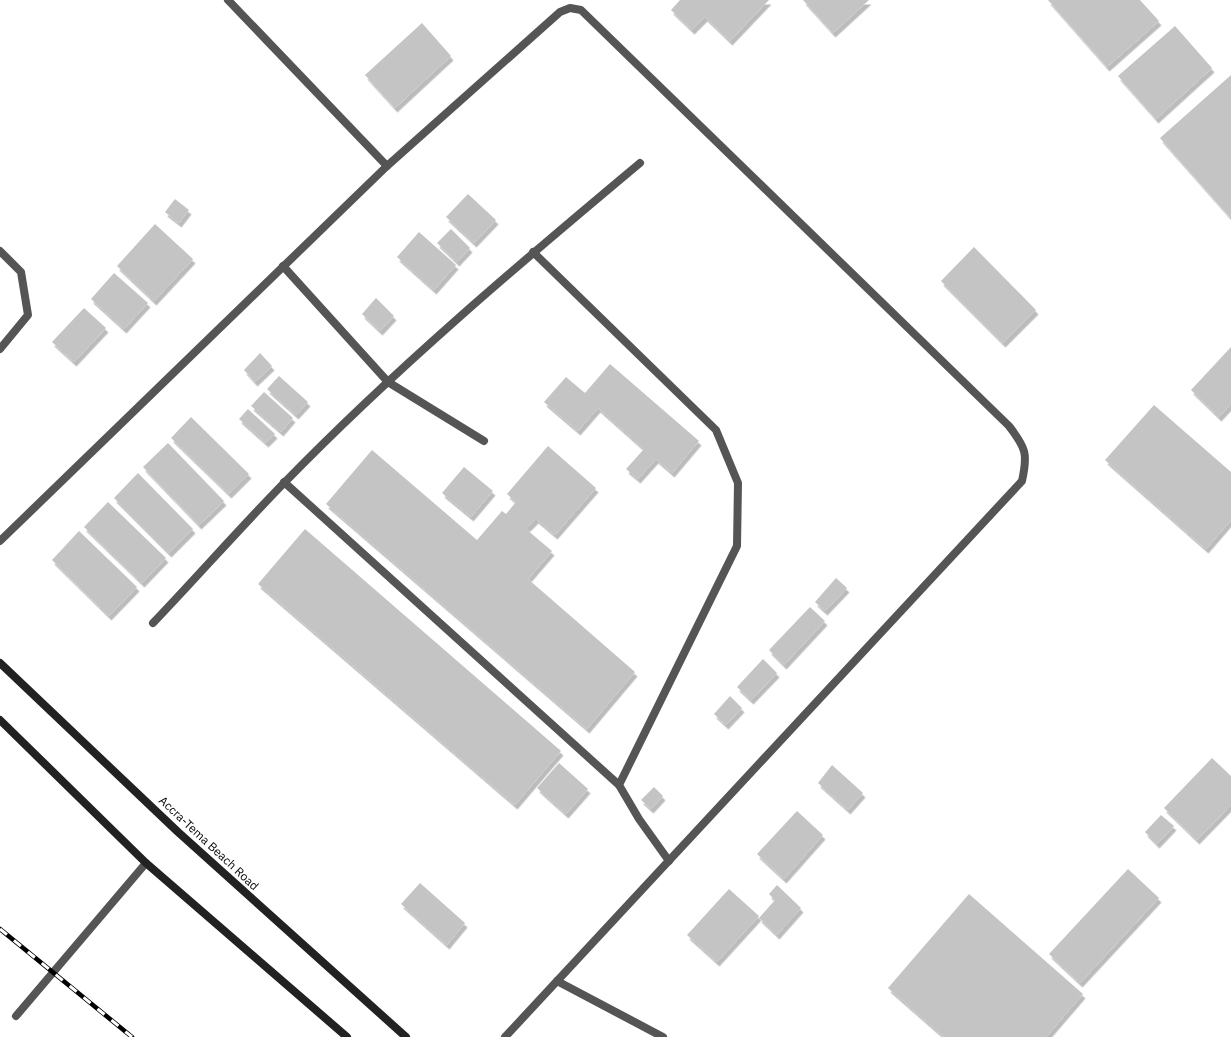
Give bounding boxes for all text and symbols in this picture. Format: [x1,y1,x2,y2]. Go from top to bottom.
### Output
street label: Accra-Tema Beach Road [156,793,262,893]

